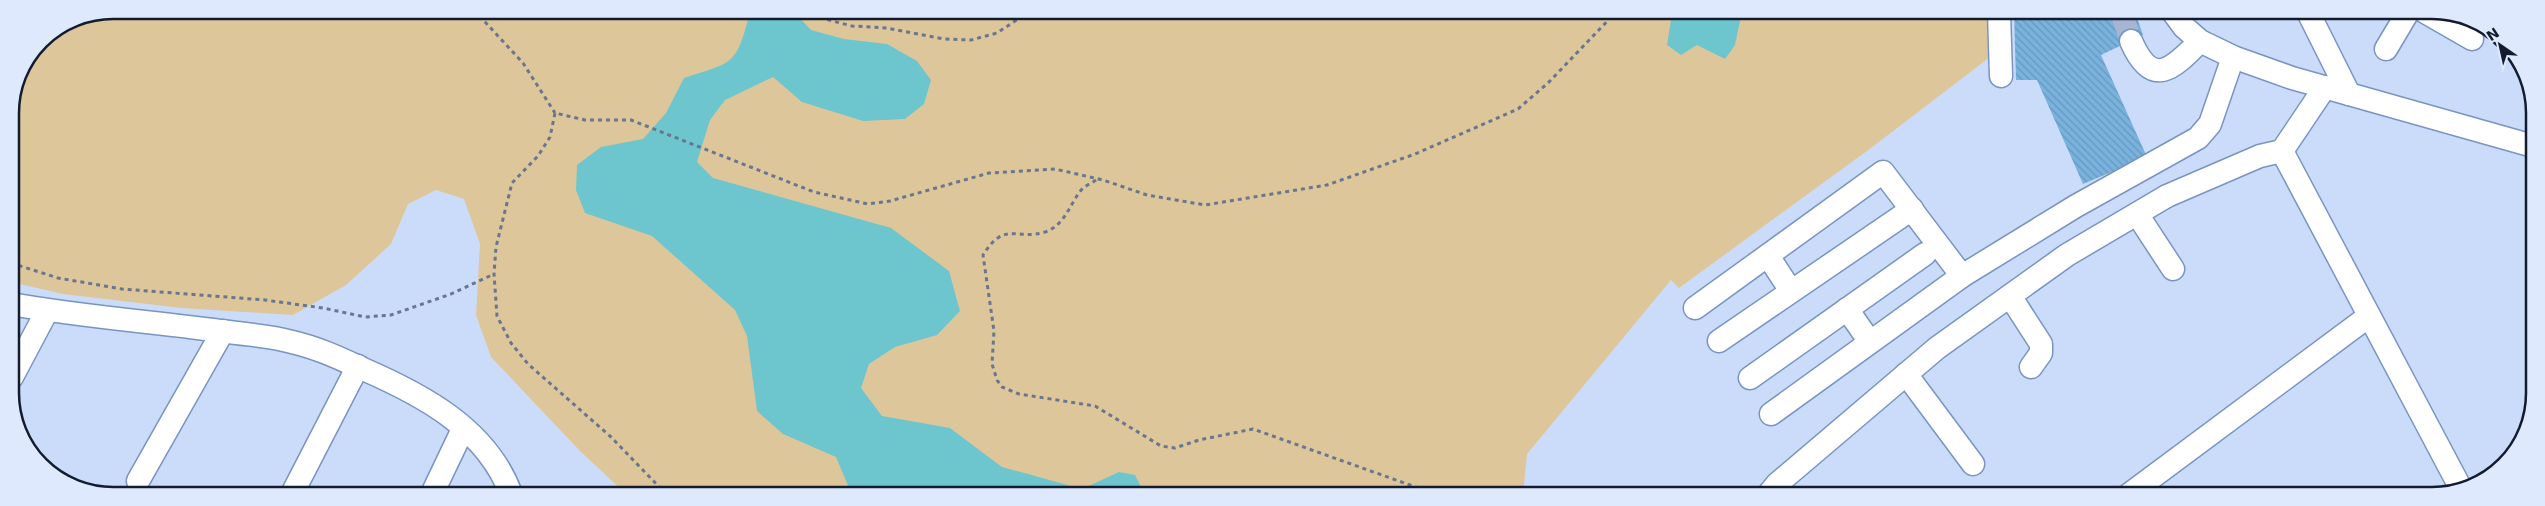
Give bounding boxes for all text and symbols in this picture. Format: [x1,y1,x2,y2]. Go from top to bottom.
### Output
north arrow [2475,20,2525,70]
text: N [2483,24,2502,44]

